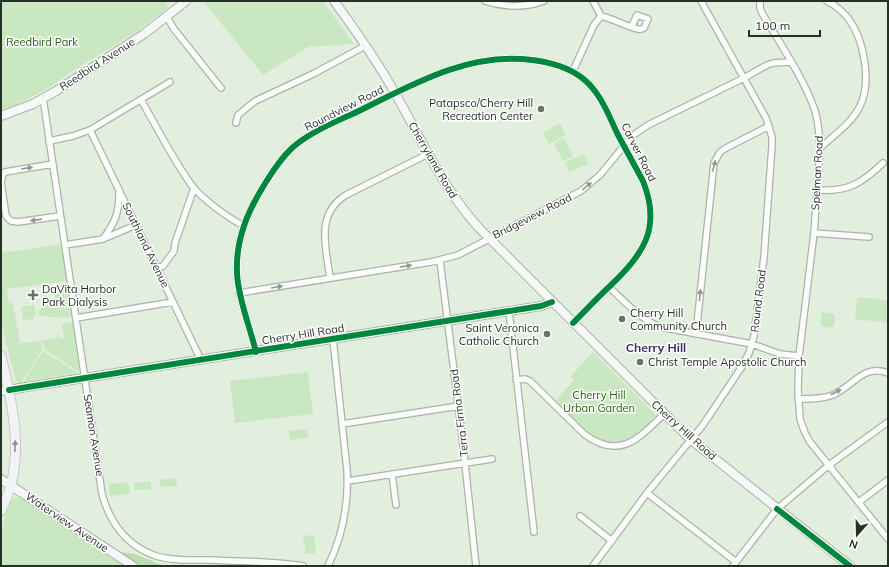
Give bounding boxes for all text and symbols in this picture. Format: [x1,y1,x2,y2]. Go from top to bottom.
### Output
scale bar [749,12,820,38]
text: 100 m [755,18,790,33]
street label: Reedbird Avenue [57,34,137,94]
park label: Reedbird Park [6,35,78,49]
street label: Roundview Road [302,82,386,134]
place label: Patapsco/Cherry Hill Recreation Center [429,96,533,123]
marker: Patapsco/Cherry Hill Recreation Center [536,104,546,114]
street label: Cherryland Road [405,119,461,201]
street label: Carver Road [618,120,660,184]
street label: Spelman Road [808,135,826,211]
one-way arrow [711,160,717,172]
one-way arrow [21,165,33,171]
one-way arrow [582,182,593,191]
street label: Bridgeview Road [490,190,574,242]
street label: Southland Avenue [119,200,173,290]
one-way arrow [30,217,42,223]
one-way arrow [399,263,412,269]
street label: Round Road [747,269,769,333]
place label: DaVita Harbor Park Dialysis [42,282,116,309]
one-way arrow [271,283,283,289]
marker: DaVita Harbor Park Dialysis [27,289,39,301]
one-way arrow [696,289,703,301]
place label: Cherry Hill Community Church [630,306,727,333]
marker: Cherry Hill Community Church [617,314,627,324]
street label: Cherry Hill Road [261,321,345,347]
place label: Saint Veronica Catholic Church [459,321,539,348]
marker: Saint Veronica Catholic Church [542,329,552,339]
district label: Cherry Hill [626,340,686,355]
place label: Christ Temple Apostolic Church [648,355,806,369]
marker: Christ Temple Apostolic Church [635,357,645,367]
street label: Terra Firma Road [447,368,471,458]
park label: Cherry Hill Urban Garden [563,388,635,415]
one-way arrow [830,389,842,396]
street label: Seamon Avenue [81,393,107,477]
street label: Cherry Hill Road [648,397,720,463]
one-way arrow [12,440,19,452]
street label: Waterview Avenue [23,489,111,555]
north arrow [837,515,877,555]
text: N [847,536,860,552]

